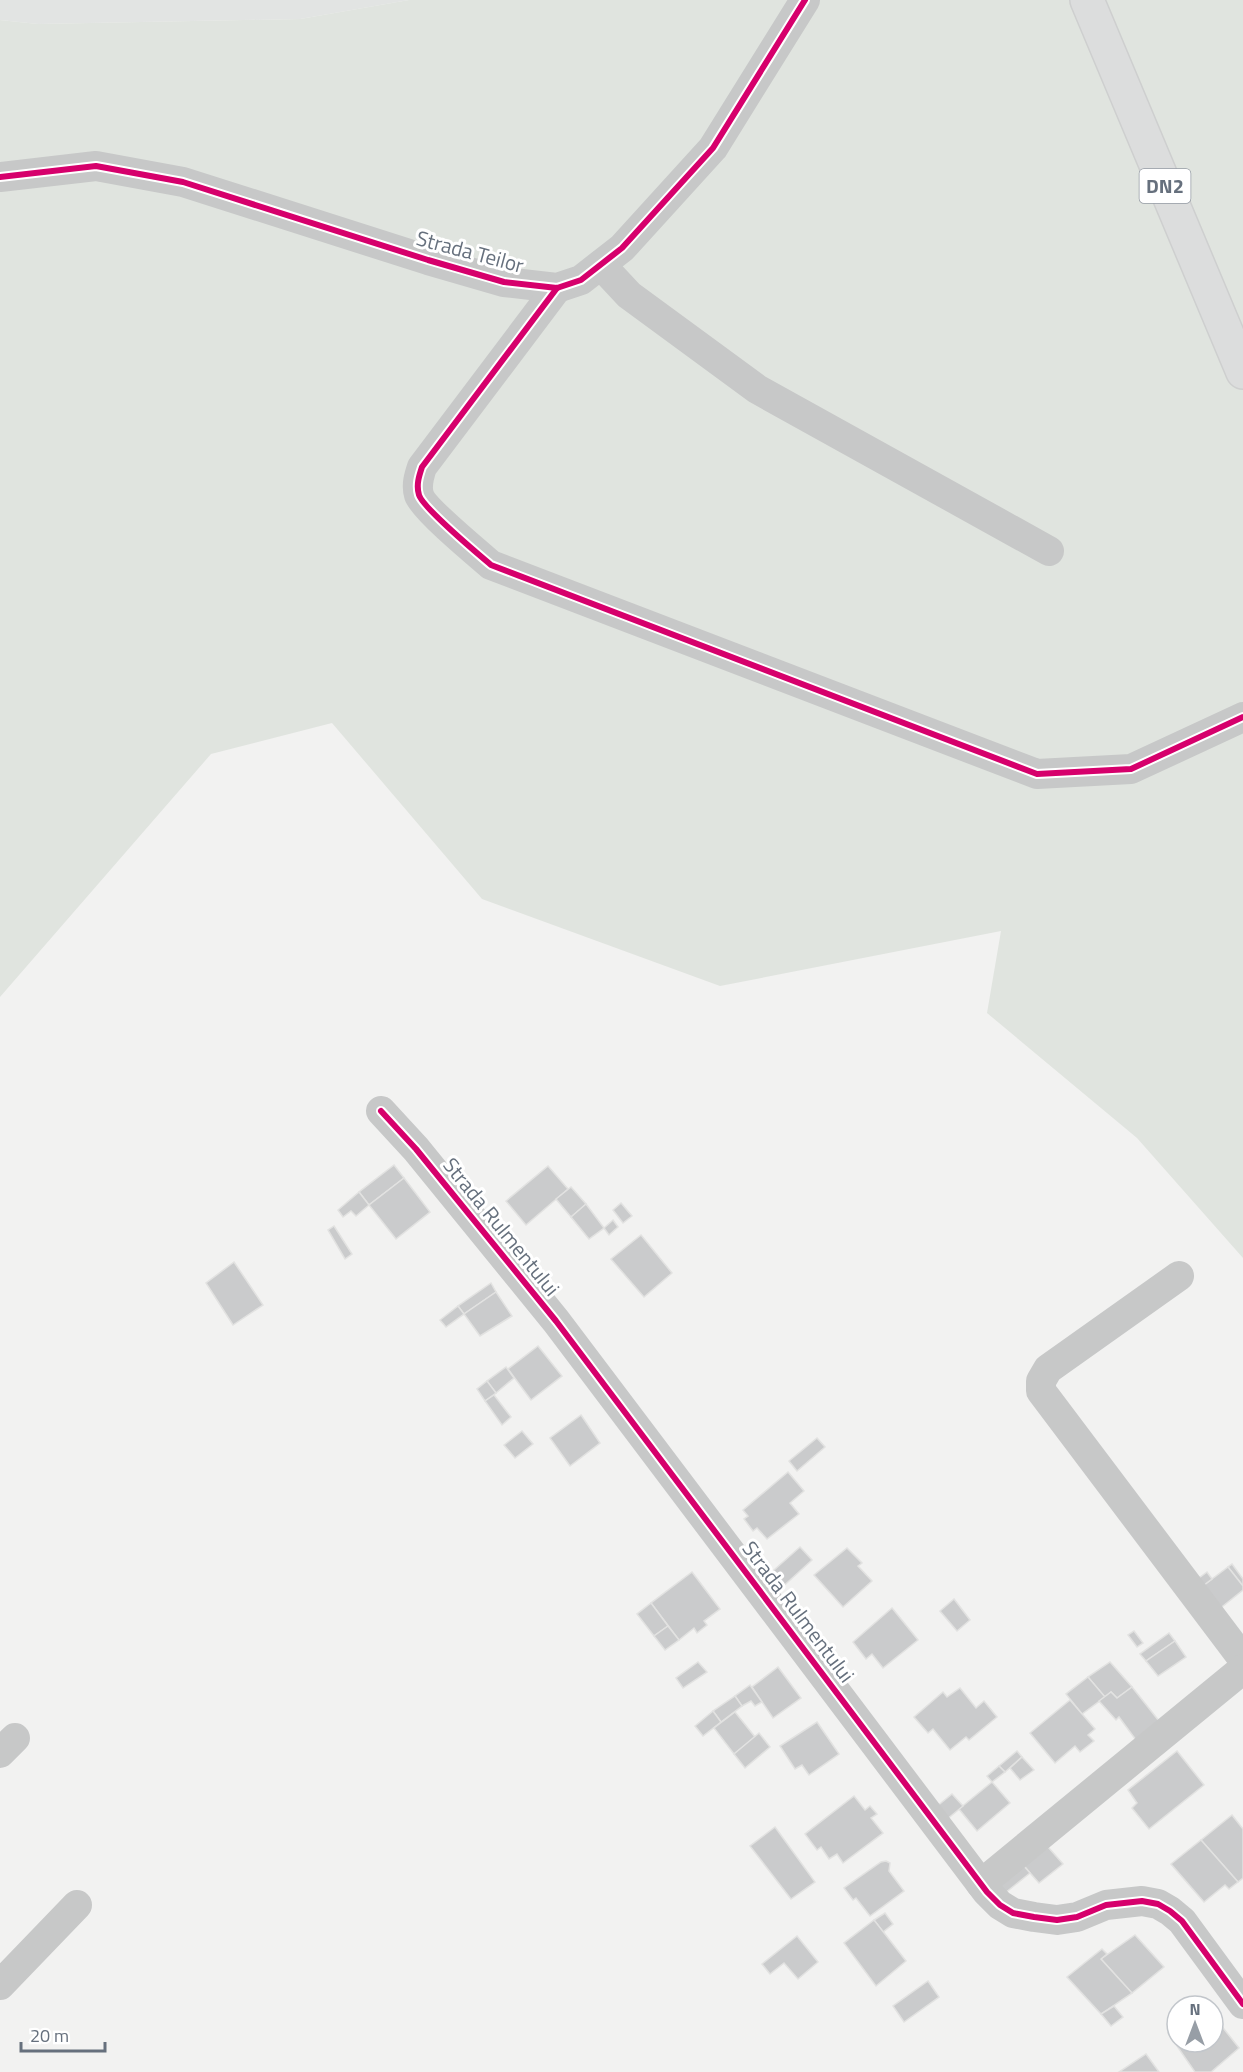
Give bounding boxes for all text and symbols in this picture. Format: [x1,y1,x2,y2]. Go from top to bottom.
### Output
road number: DN2 [1140,169,1190,203]
street label: Strada Teilor [413,221,528,281]
street label: Strada Rulmentului [436,1150,568,1302]
street label: Strada Rulmentului [735,1534,863,1689]
north arrow [1165,1994,1225,2054]
text: N [1189,1997,1201,2021]
scale bar [21,2015,105,2053]
text: 20 m [30,2022,69,2049]

